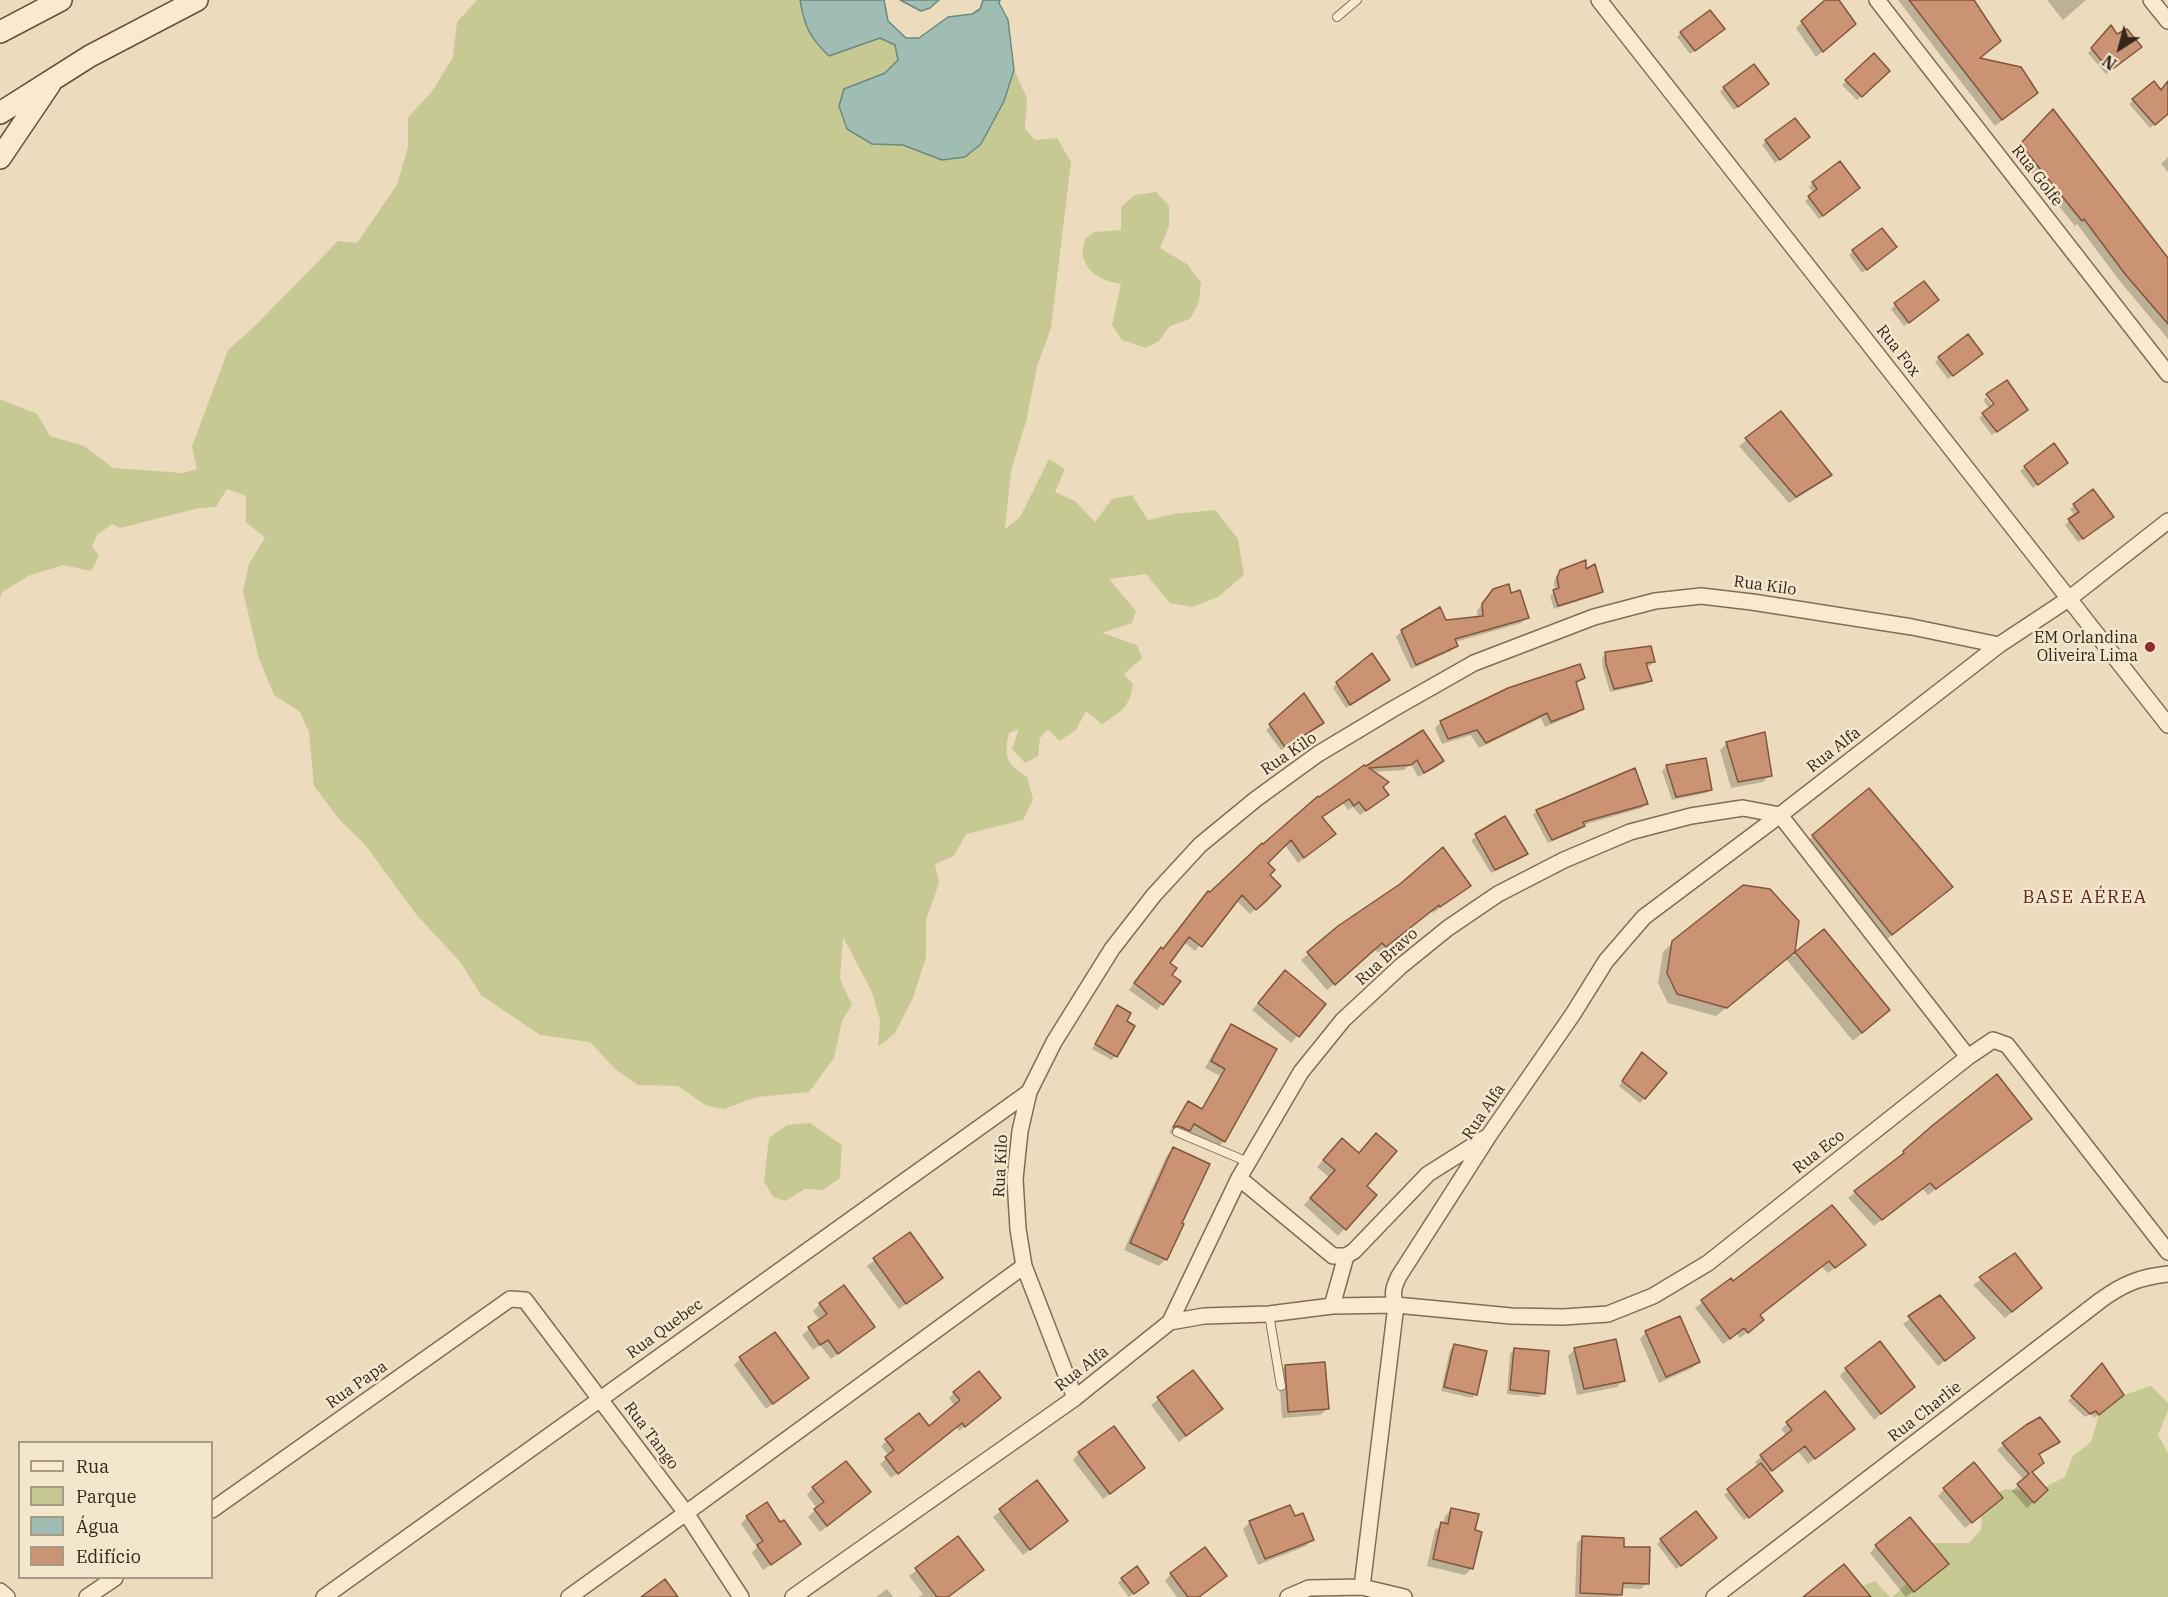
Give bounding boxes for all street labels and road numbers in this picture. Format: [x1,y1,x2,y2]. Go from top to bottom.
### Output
street label: Rua Golfe [2007,142,2067,210]
street label: Rua Fox [1872,321,1924,381]
street label: Rua Kilo [1732,572,1798,600]
street label: Rua Alfa [1803,723,1865,777]
street label: Rua Kilo [1257,728,1321,780]
street label: Rua Bravo [1352,924,1422,990]
street label: Rua Alfa [1458,1081,1510,1143]
street label: Rua Eco [1789,1126,1849,1178]
street label: Rua Kilo [990,1134,1012,1198]
street label: Rua Quebec [623,1295,707,1363]
street label: Rua Alfa [1051,1342,1113,1396]
street label: Rua Papa [323,1357,391,1413]
street label: Rua Charlie [1885,1377,1965,1447]
street label: Rua Tango [619,1399,683,1473]

